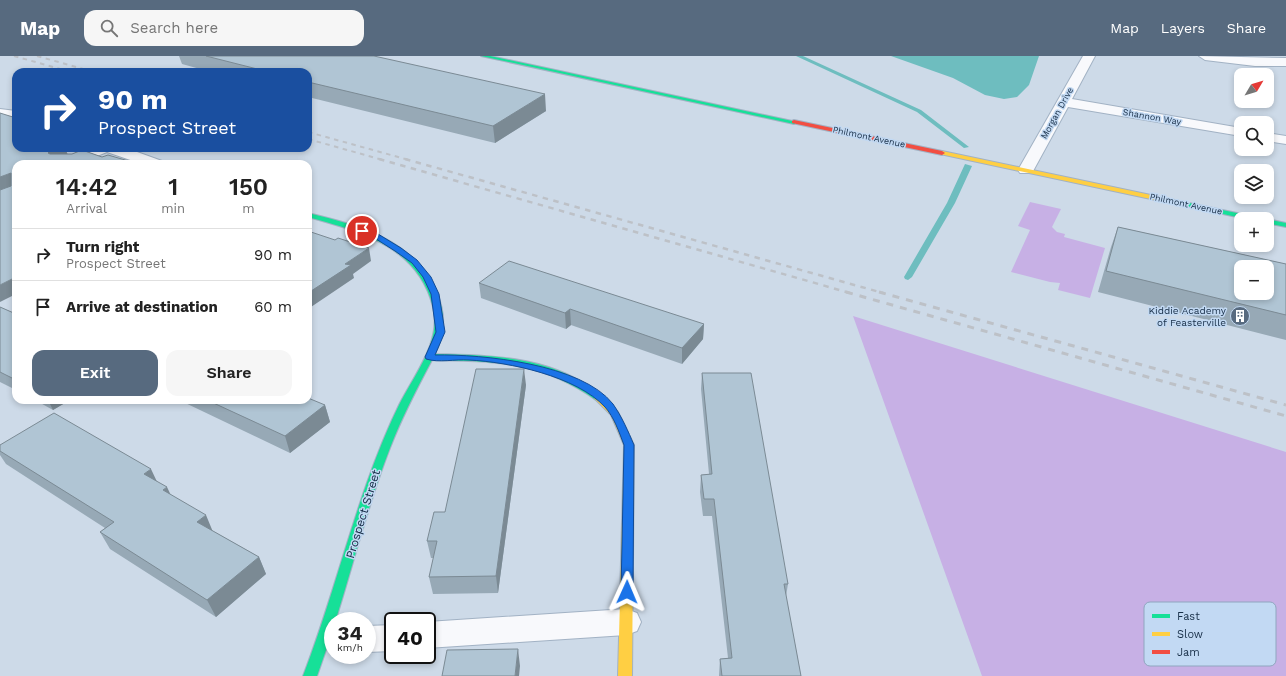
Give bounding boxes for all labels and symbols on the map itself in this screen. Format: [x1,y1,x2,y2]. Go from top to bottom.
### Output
north arrow [1234,68,1274,108]
street label: Morgan Drive [1039,85,1075,141]
street label: Shannon Way [1122,107,1182,127]
street label: Philmont Avenue [832,124,906,150]
street label: Philmont Avenue [1149,191,1223,217]
pin [345,214,379,248]
place label: Kiddie Academy of Feasterville [1148,305,1227,328]
building icon: Kiddie Academy of Feasterville [1229,305,1251,327]
street label: Prospect Street [343,468,383,560]
position arrow [606,571,648,613]
legend [1144,602,1276,666]
text: Fast [1177,610,1200,623]
speed limit sign: 40 [384,612,436,664]
text: Slow [1177,628,1203,641]
text: Jam [1177,646,1200,659]

